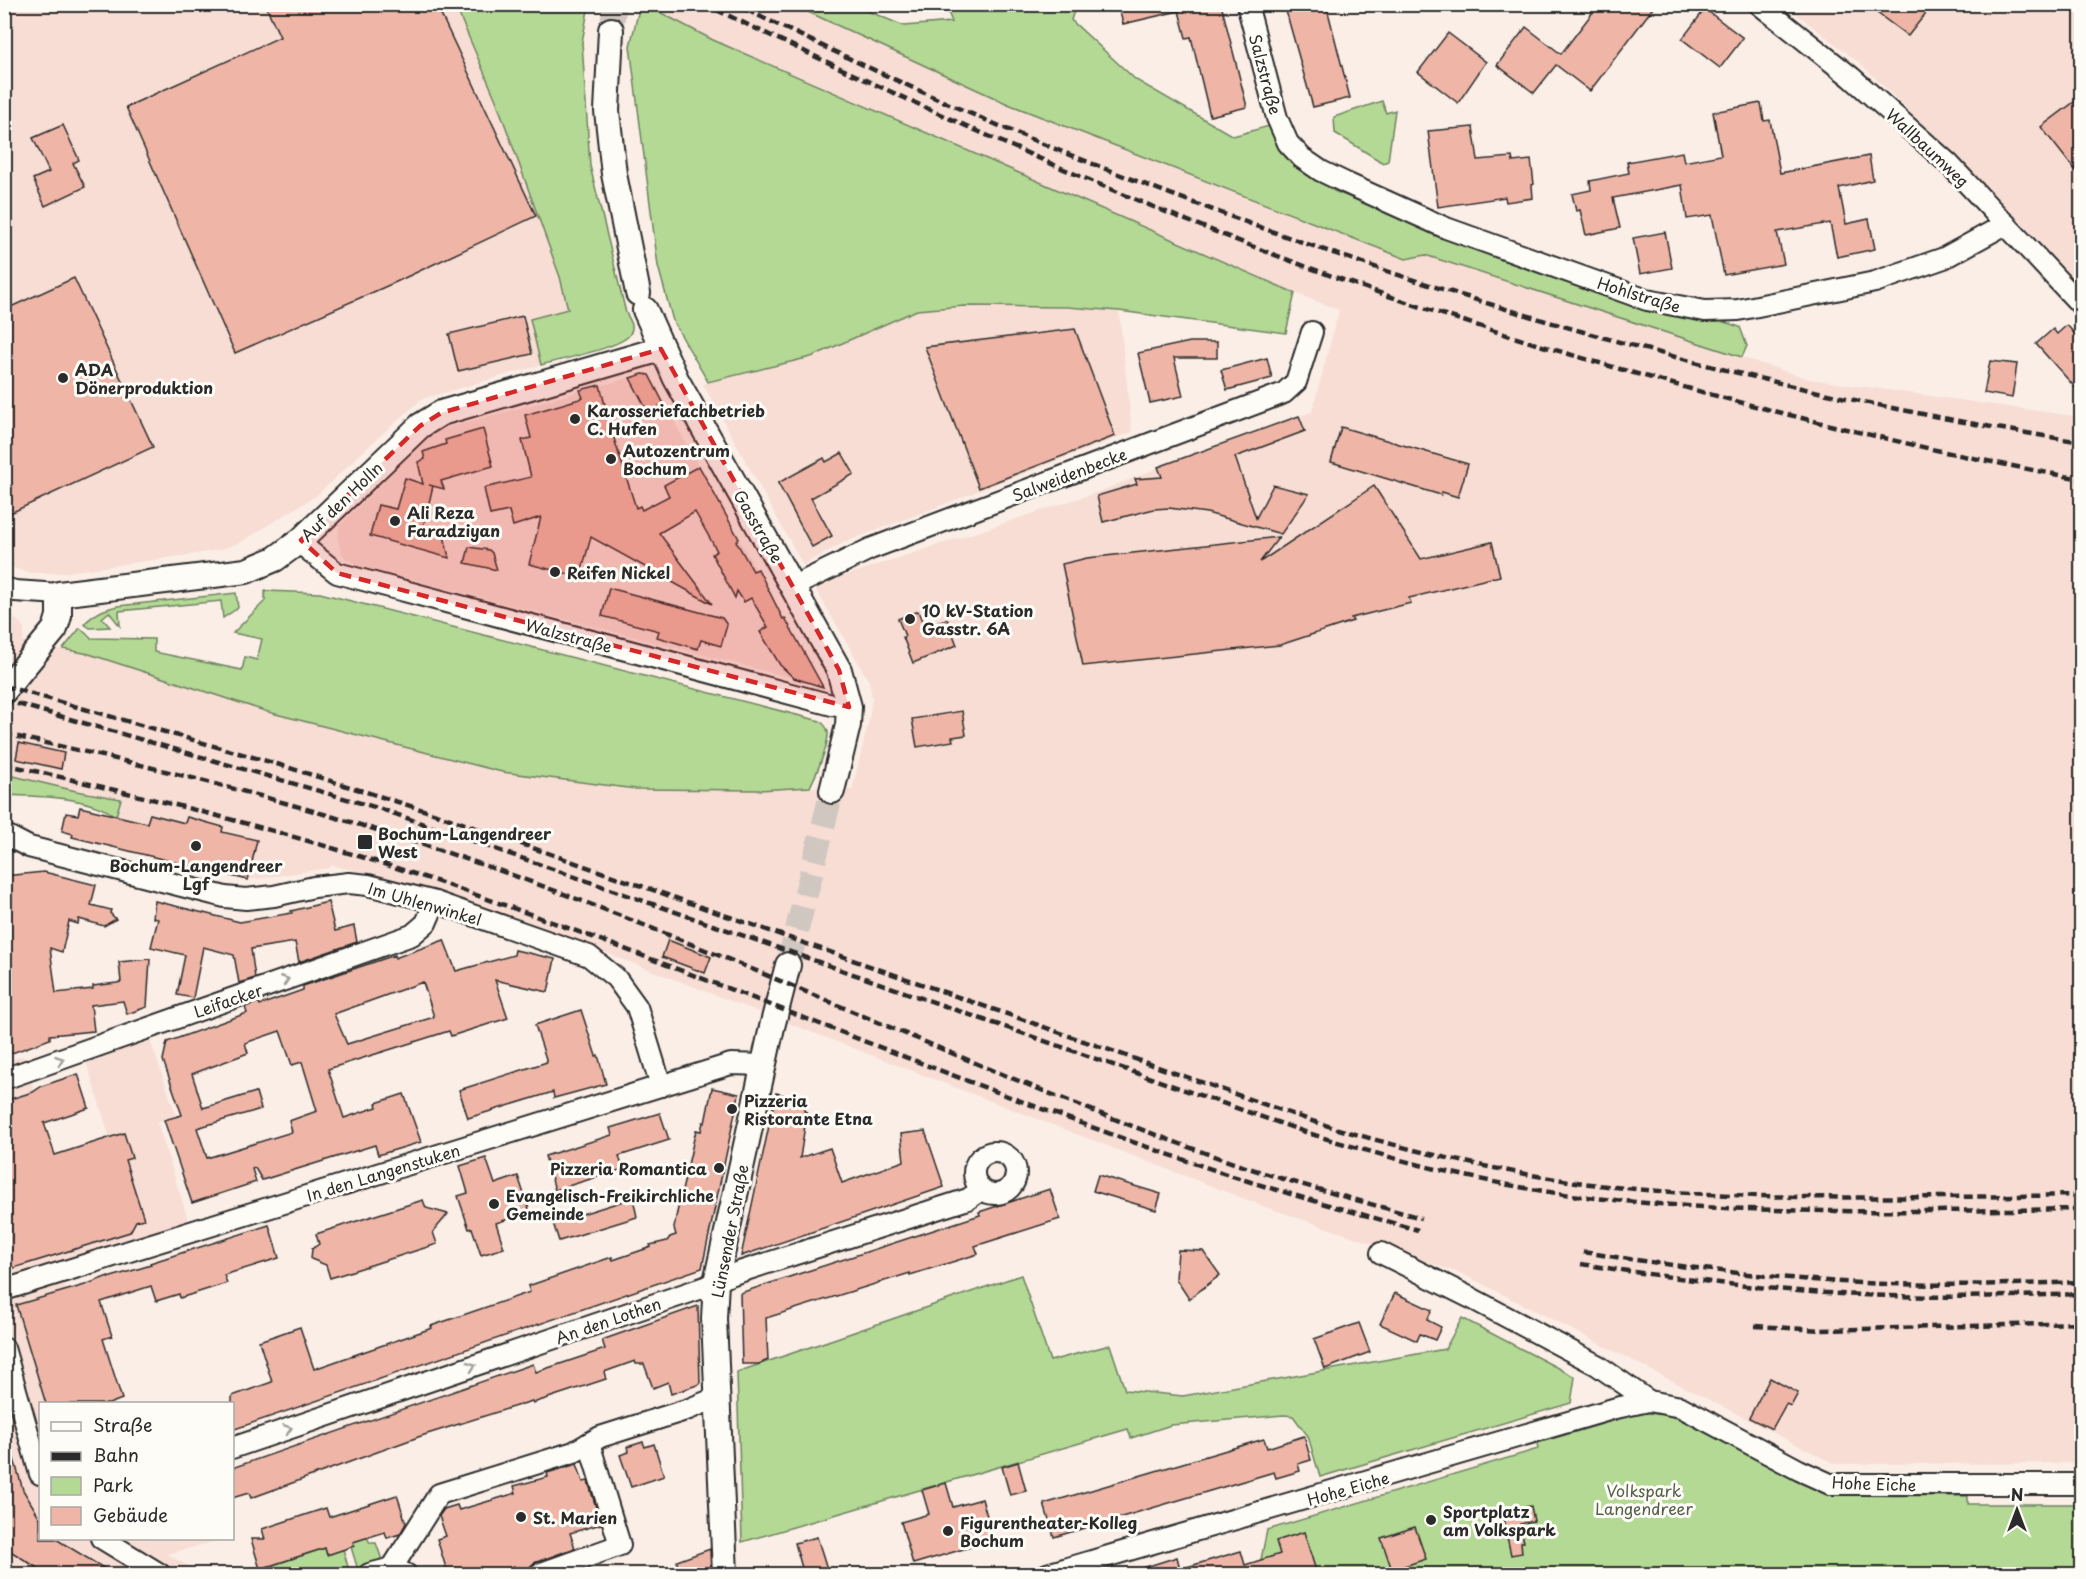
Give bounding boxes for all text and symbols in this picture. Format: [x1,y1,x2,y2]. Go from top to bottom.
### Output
street label: Salzstraße [1244,31,1288,117]
street label: Wallbaumweg [1881,102,1975,192]
street label: Hohlstraße [1594,270,1684,318]
place label: ADA Dönerproduktion [75,357,213,399]
marker: ADA Dönerproduktion [56,371,70,385]
place label: Karosseriefachbetrieb C. Hufen [587,398,765,440]
marker: Karosseriefachbetrieb C. Hufen [568,412,582,426]
place label: Autozentrum Bochum [623,438,730,480]
street label: Salweidenbecke [1008,441,1130,507]
marker: Autozentrum Bochum [604,452,618,466]
street label: Auf den Holln [295,456,387,546]
street label: Gasstraße [728,485,790,567]
place label: Ali Reza Faradziyan [407,500,500,542]
marker: Ali Reza Faradziyan [388,514,402,528]
place label: Reifen Nickel [567,560,670,584]
marker: Reifen Nickel [548,565,562,579]
place label: 10 kV-Station Gasstr. 6A [922,598,1034,640]
street label: Walzstraße [523,612,615,658]
marker: 10 kV-Station Gasstr. 6A [903,612,917,626]
place label: Bochum-Langendreer West [378,821,552,863]
marker: Bochum-Langendreer West [356,833,374,851]
marker: Bochum-Langendreer Lgf [189,839,203,853]
place label: Bochum-Langendreer Lgf [109,853,283,895]
street label: Im Uhlenwinkel [365,875,485,931]
one-way arrow [279,975,290,988]
street label: Leifacker [190,977,266,1023]
one-way arrow [54,1054,65,1067]
place label: Pizzeria Ristorante Etna [744,1088,873,1130]
marker: Pizzeria Ristorante Etna [725,1102,739,1116]
street label: In den Langenstuken [303,1137,463,1207]
place label: Pizzeria Romantica [550,1156,707,1180]
marker: Pizzeria Romantica [712,1161,726,1175]
street label: Lünsender Straße [704,1162,754,1300]
place label: Evangelisch-Freikirchliche Gemeinde [506,1183,714,1225]
marker: Evangelisch-Freikirchliche Gemeinde [487,1197,501,1211]
street label: An den Lothen [552,1291,664,1349]
one-way arrow [467,1361,477,1374]
legend [39,1402,234,1540]
text: Straße [93,1411,153,1438]
one-way arrow [282,1424,293,1437]
text: Bahn [93,1441,139,1468]
street label: Hohe Eiche [1304,1465,1392,1511]
street label: Hohe Eiche [1831,1470,1917,1496]
text: Park [93,1471,133,1498]
park label: Volkspark Langendreer [1595,1478,1694,1520]
north arrow [1987,1480,2047,1540]
text: N [2011,1482,2023,1506]
place label: Sportplatz am Volkspark [1443,1499,1556,1541]
text: Gebäude [93,1501,168,1528]
place label: St. Marien [533,1505,617,1529]
marker: St. Marien [514,1510,528,1524]
place label: Figurentheater-Kolleg Bochum [960,1510,1138,1552]
marker: Sportplatz am Volkspark [1424,1513,1438,1527]
marker: Figurentheater-Kolleg Bochum [941,1524,955,1538]

